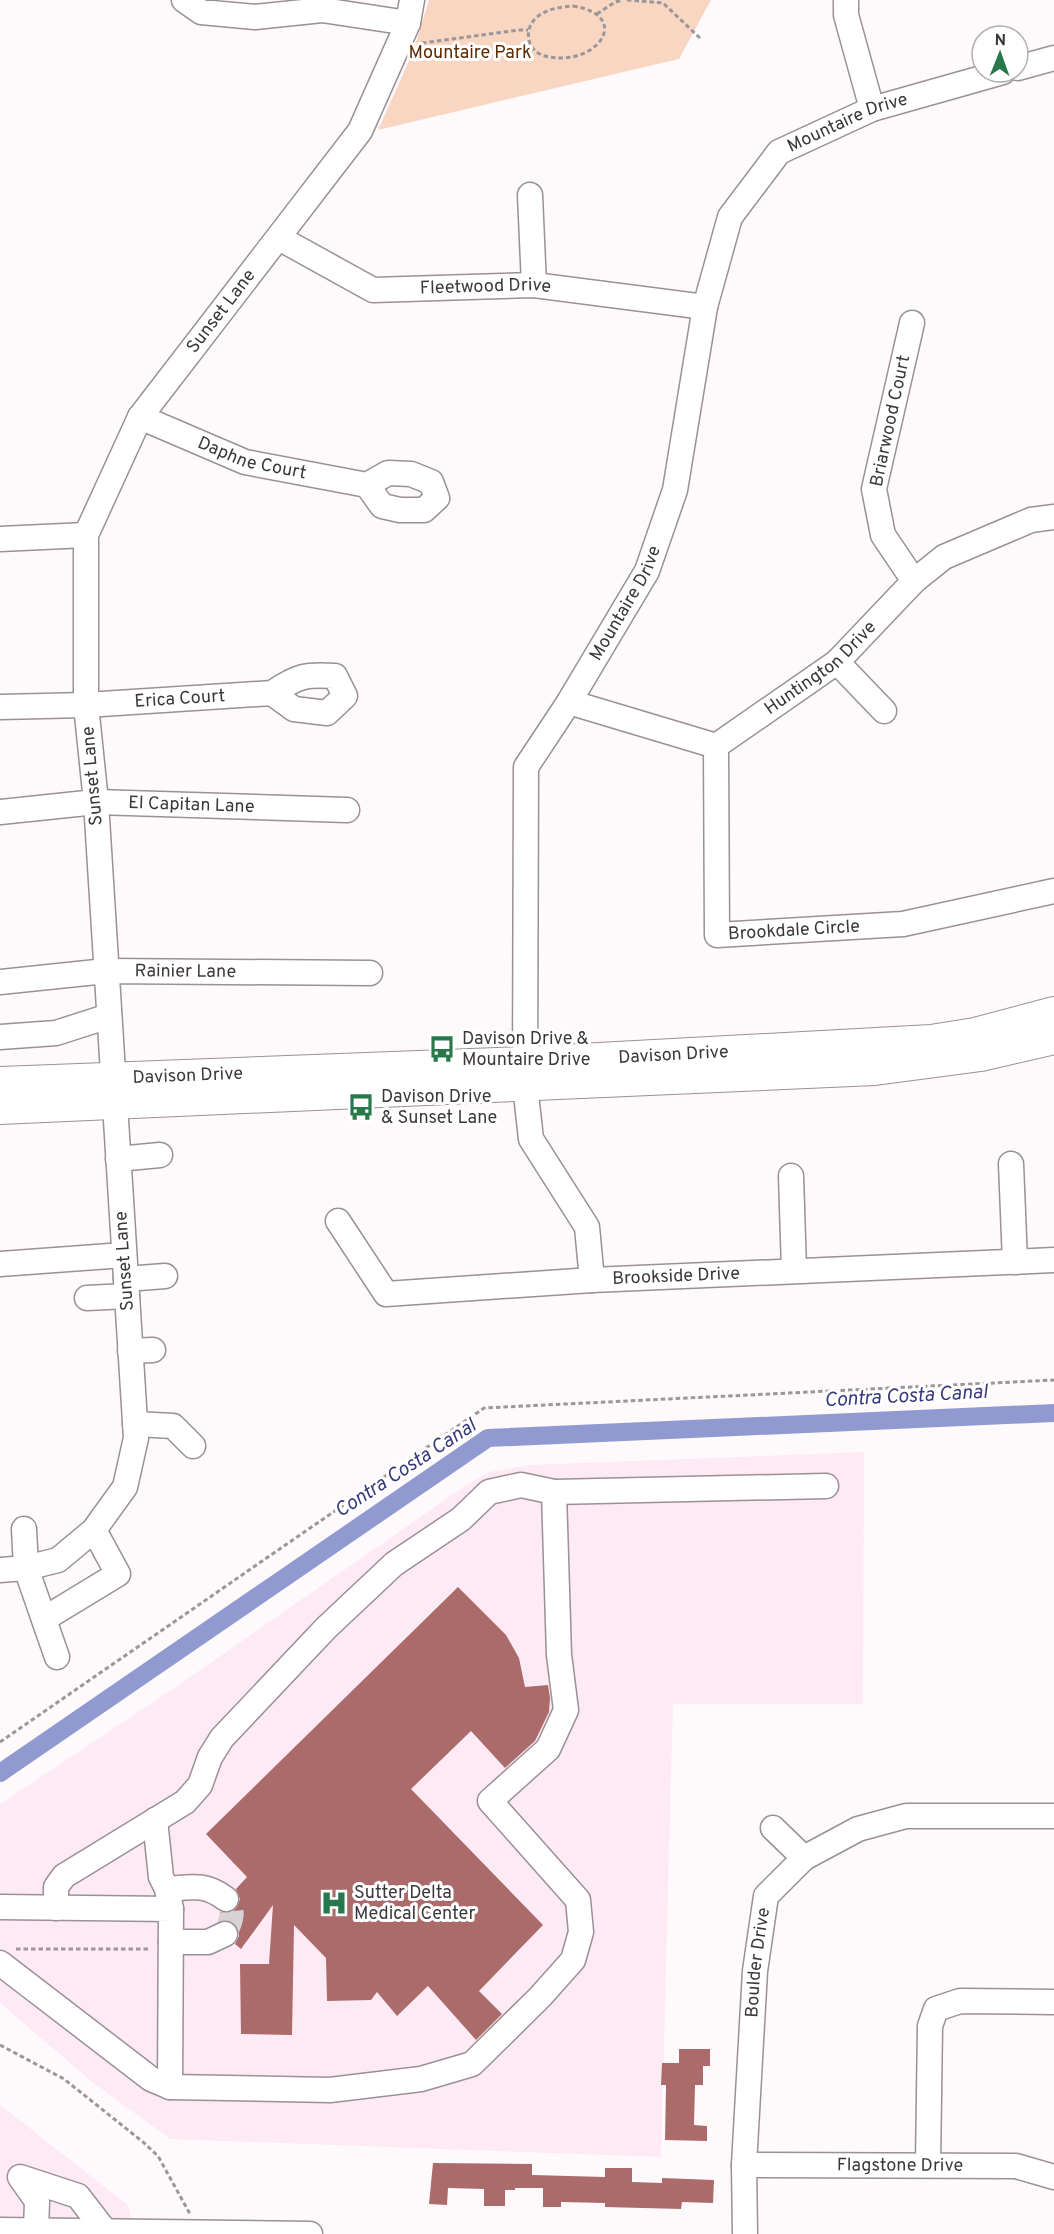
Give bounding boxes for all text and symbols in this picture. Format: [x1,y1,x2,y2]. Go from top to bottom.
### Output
north arrow [970,24,1030,84]
text: N [994,31,1006,51]
park label: Mountaire Park [409,42,531,65]
street label: Mountaire Drive [784,88,910,158]
street label: Sunset Lane [182,265,261,358]
street label: Fleetwood Drive [420,273,552,300]
street label: Briarwood Court [866,353,916,489]
street label: Daphne Court [194,432,308,485]
street label: Mountaire Drive [585,543,666,665]
street label: Huntington Drive [760,616,881,720]
street label: Erica Court [134,685,226,713]
street label: Sunset Lane [77,725,109,827]
street label: El Capitan Lane [128,792,255,819]
street label: Brookdale Circle [727,915,861,946]
street label: Rainier Lane [135,960,236,983]
place label: Davison Drive & Mountaire Drive [462,1028,590,1072]
bus stop icon: Davison Drive & Mountaire Drive [427,1034,457,1064]
street label: Davison Drive [618,1040,729,1069]
street label: Davison Drive [132,1062,244,1089]
place label: Davison Drive & Sunset Lane [381,1086,497,1130]
bus stop icon: Davison Drive & Sunset Lane [346,1092,376,1122]
street label: Sunset Lane [110,1210,140,1312]
street label: Brookside Drive [612,1262,740,1291]
water label: Contra Costa Canal [824,1380,989,1414]
water label: Contra Costa Canal [330,1413,482,1524]
place label: Sutter Delta Medical Center [354,1882,475,1926]
hospital icon: Sutter Delta Medical Center [319,1888,349,1918]
street label: Boulder Drive [741,1906,776,2018]
street label: Flagstone Drive [837,2154,963,2177]

